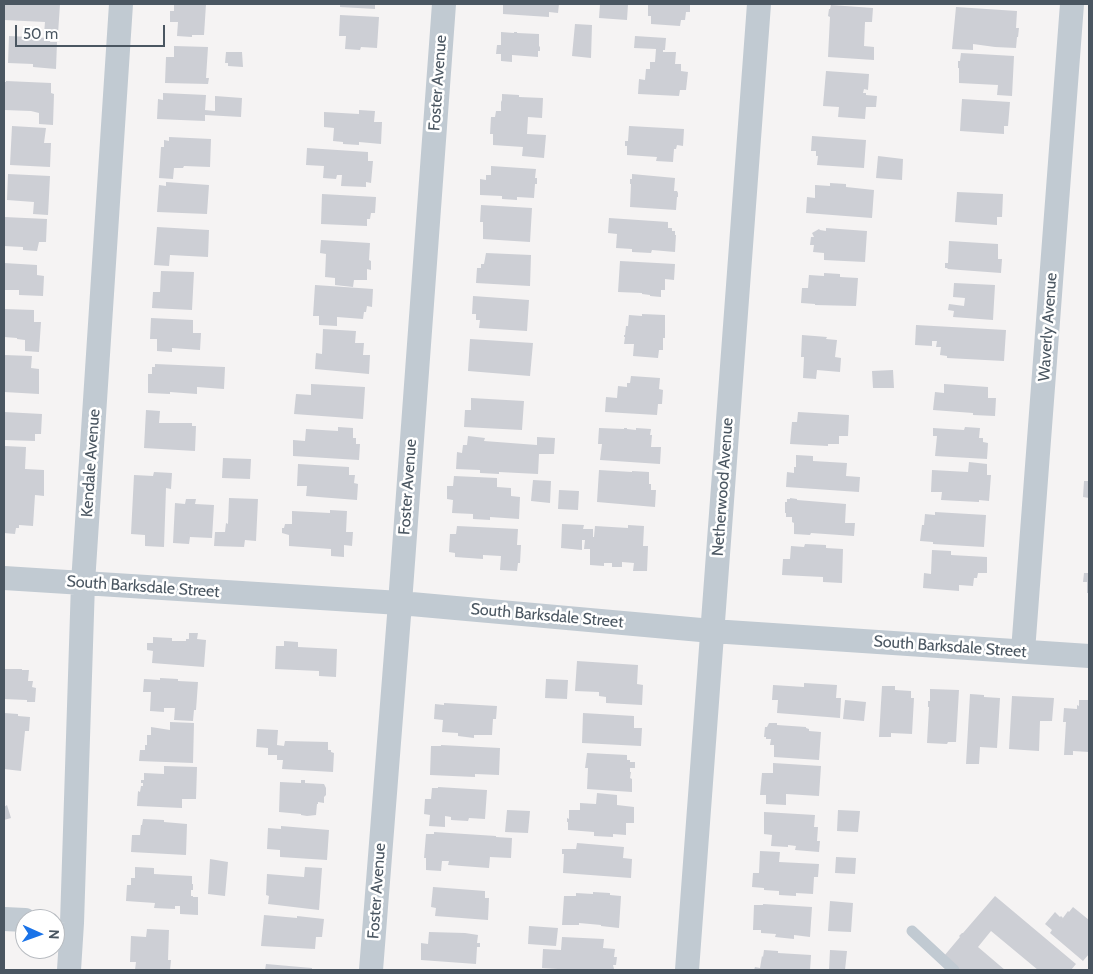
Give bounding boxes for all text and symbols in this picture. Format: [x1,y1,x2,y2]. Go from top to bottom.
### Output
scale bar [18,15,168,47]
text: 50 m [23,25,58,43]
street label: Foster Avenue [425,34,451,132]
street label: Waverly Avenue [1035,272,1061,382]
street label: Kendale Avenue [78,408,104,518]
street label: Netherwood Avenue [709,417,737,557]
street label: Foster Avenue [395,438,421,536]
street label: South Barksdale Street [66,572,220,602]
street label: South Barksdale Street [470,600,624,632]
street label: South Barksdale Street [873,632,1027,662]
street label: Foster Avenue [364,842,390,940]
north arrow [15,909,65,959]
text: N [45,929,63,940]

